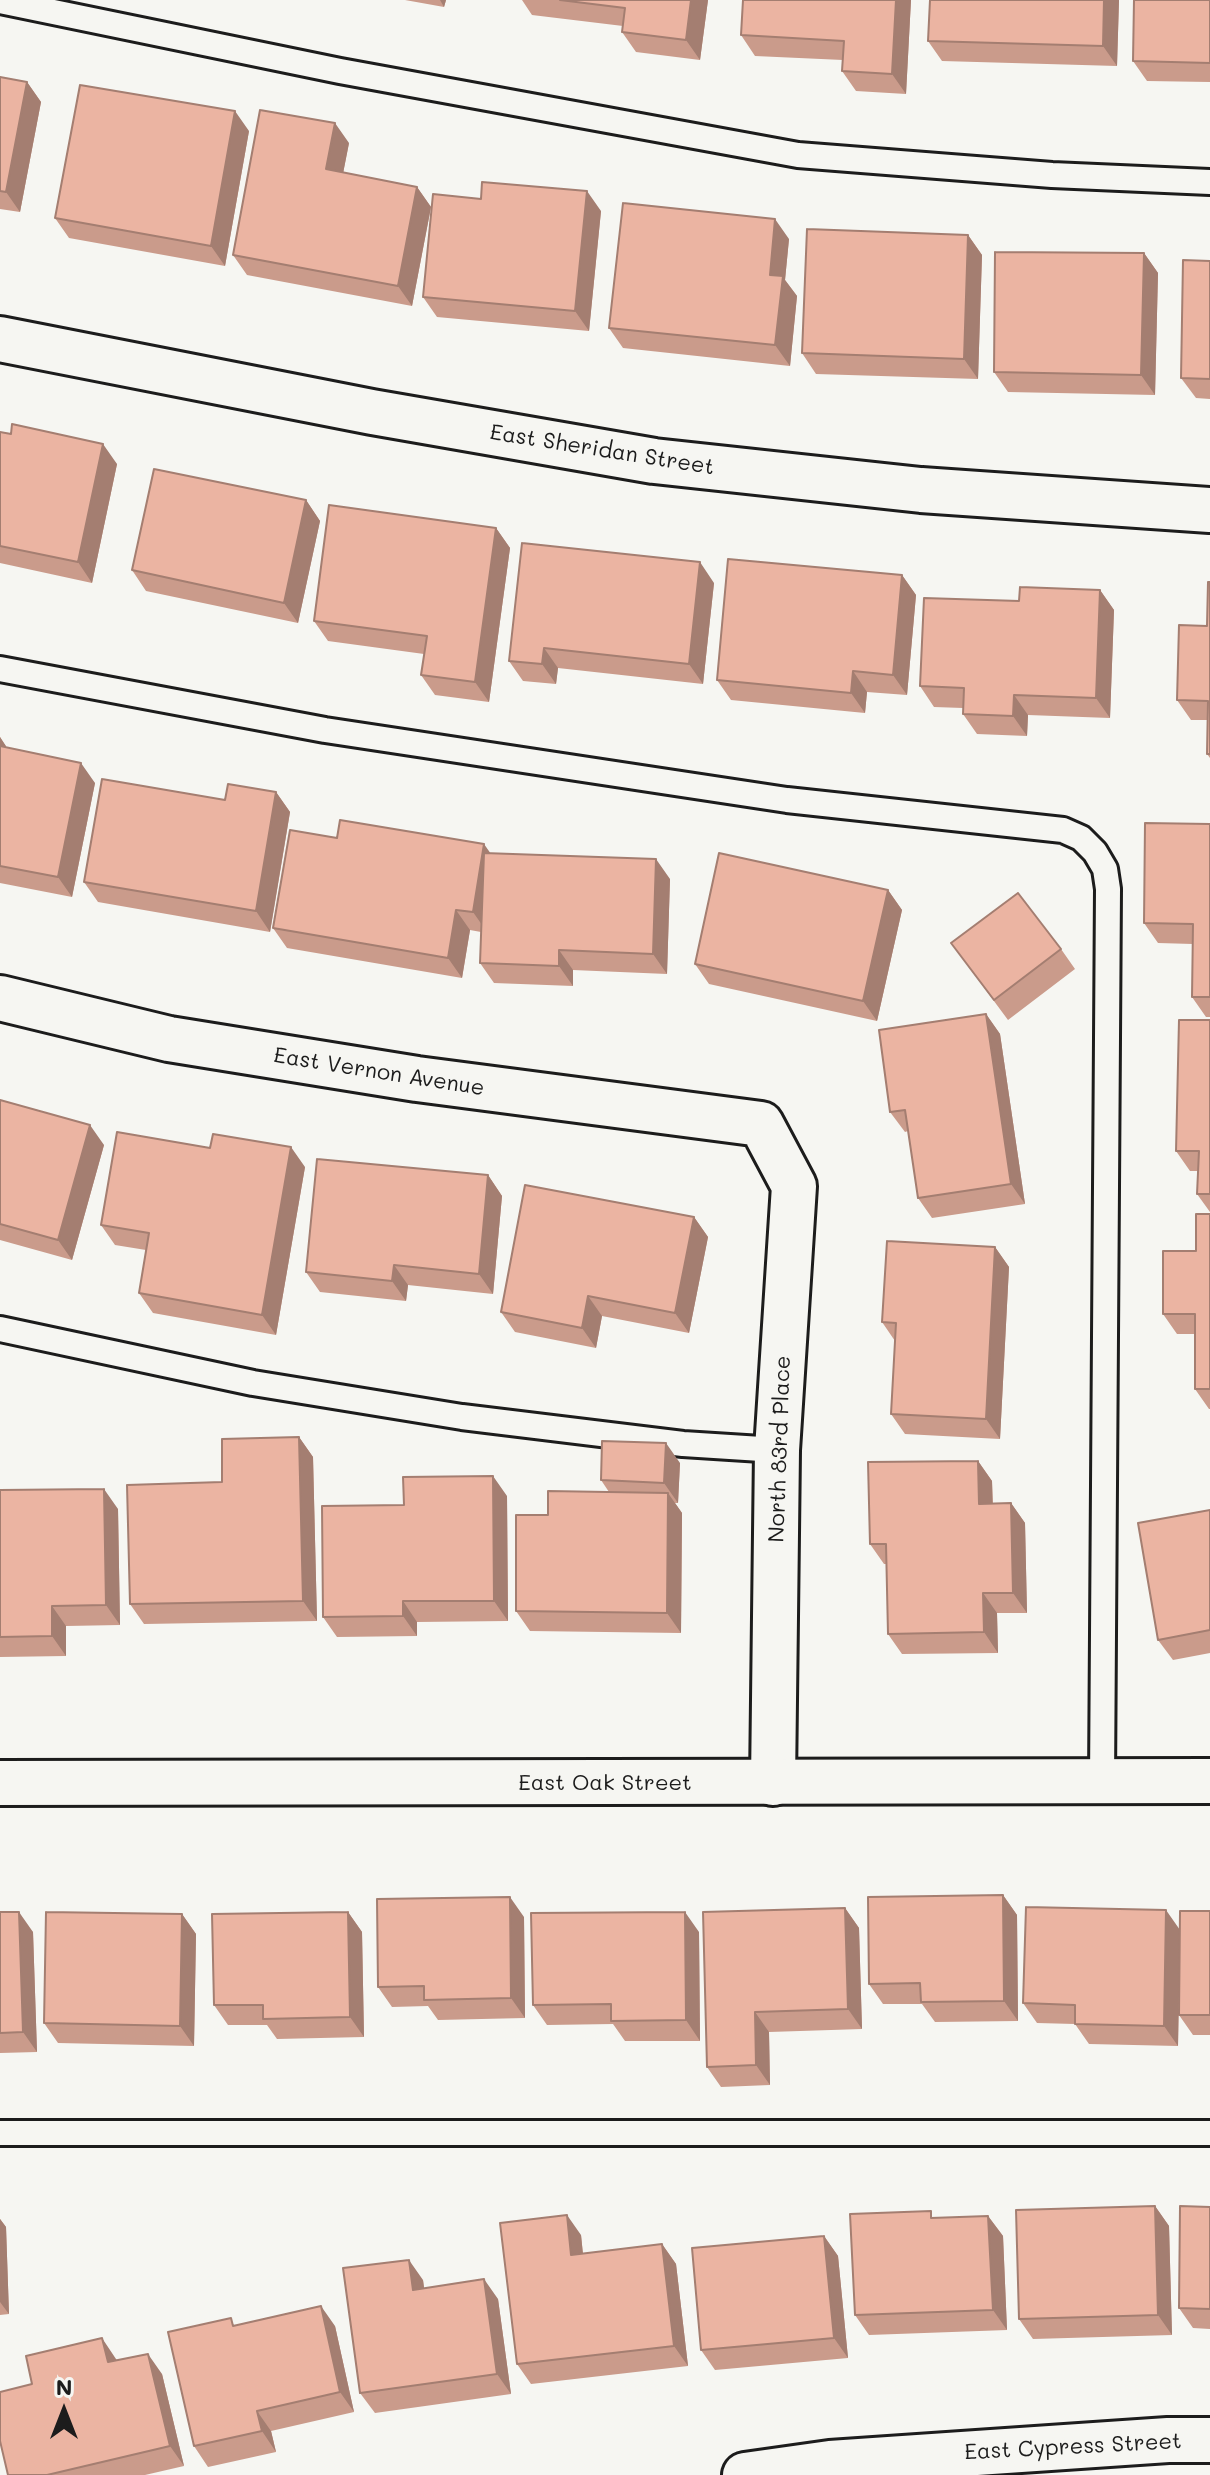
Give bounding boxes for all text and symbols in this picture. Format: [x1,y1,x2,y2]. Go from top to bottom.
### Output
street label: East Sheridan Street [488,419,716,481]
street label: East Vernon Avenue [272,1042,486,1102]
street label: North 83rd Place [764,1355,796,1543]
street label: East Oak Street [518,1770,692,1796]
north arrow [24,2371,104,2451]
text: N [56,2372,72,2401]
street label: East Cypress Street [964,2428,1182,2466]

